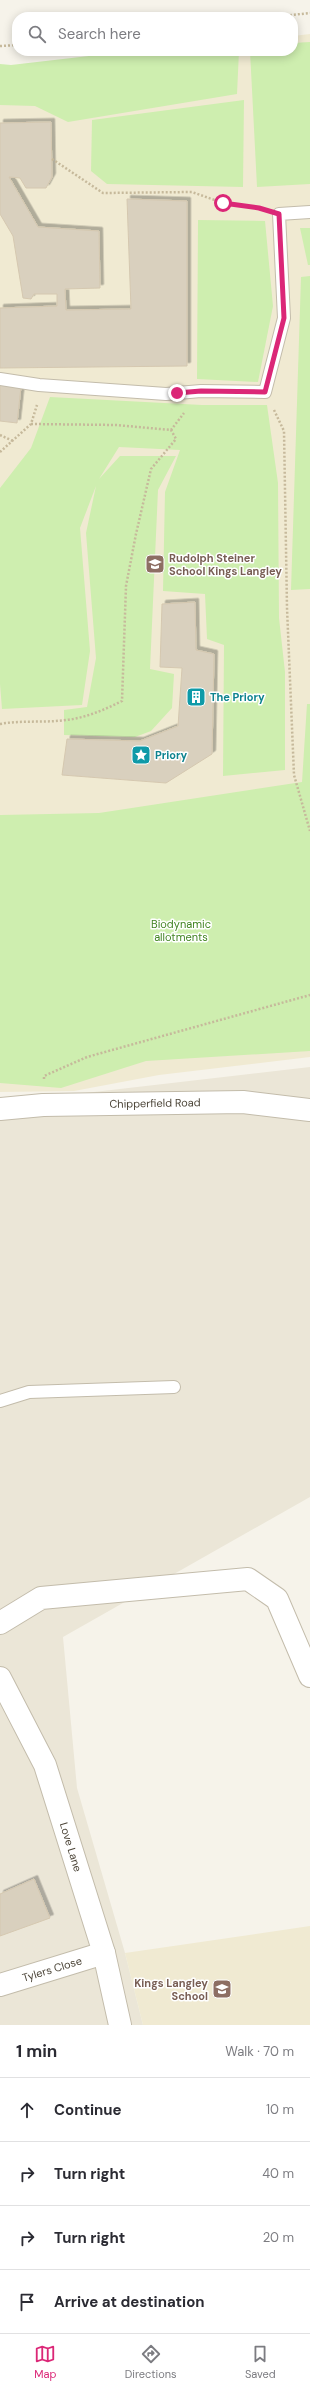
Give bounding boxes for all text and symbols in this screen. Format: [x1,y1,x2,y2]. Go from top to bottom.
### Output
search box [12,12,298,56]
icon: search [26,23,48,45]
text: Search here [58,24,141,44]
route start [214,194,232,212]
route end [168,384,186,402]
place label: Rudolph Steiner School Kings Langley [169,551,282,578]
school or university icon: Rudolph Steiner School Kings Langley [144,553,166,575]
building icon: The Priory [185,686,207,708]
place label: The Priory [210,690,265,704]
place icon: Priory [130,744,152,766]
place label: Priory [155,748,187,762]
park label: Biodynamic allotments [151,917,211,944]
street label: Chipperfield Road [109,1095,201,1111]
street label: Love Lane [57,1821,85,1873]
street label: Tylers Close [21,1953,83,1985]
place label: Kings Langley School [134,1976,208,2003]
school or university icon: Kings Langley School [211,1978,233,2000]
text: 1 min [16,2040,57,2062]
text: Walk · 70 m [225,2043,294,2060]
icon: ahead [16,2099,38,2121]
text: Continue [54,2100,122,2120]
text: 10 m [266,2101,294,2118]
icon: right [16,2163,38,2185]
text: Turn right [54,2164,125,2184]
text: 40 m [262,2165,294,2182]
icon: right [16,2227,38,2249]
text: Turn right [54,2228,125,2248]
text: 20 m [263,2229,294,2246]
icon: arrive [16,2291,38,2313]
text: Arrive at destination [54,2292,205,2312]
tab: Map [34,2343,56,2381]
tab: Directions [125,2343,177,2381]
tab: Saved [245,2343,276,2381]

